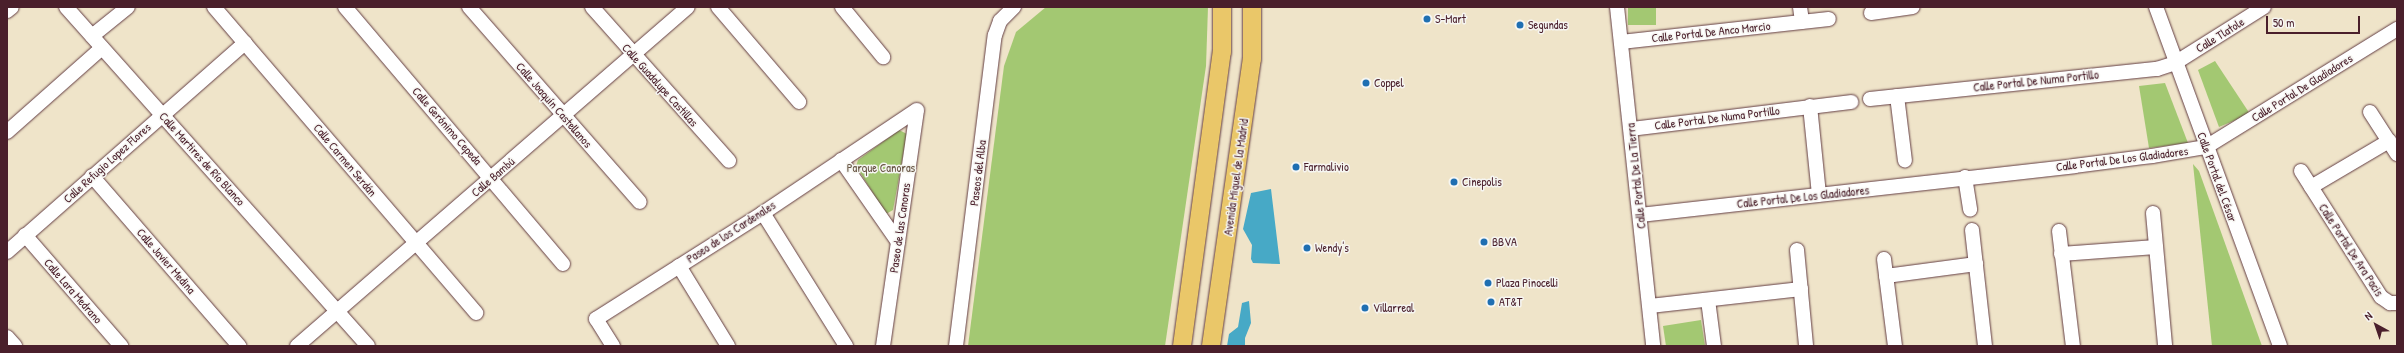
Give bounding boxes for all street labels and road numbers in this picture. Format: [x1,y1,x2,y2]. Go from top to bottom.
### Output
street label: Calle Tlatole [2193,14,2247,56]
street label: Calle Portal De Anco Marcio [1651,19,1771,45]
street label: Calle Guadalupe Castillas [619,41,701,129]
street label: Calle Portal De Gladiadores [2249,51,2355,125]
street label: Calle Joaquín Castellanos [513,59,595,151]
street label: Calle Portal De Numa Portillo [1973,67,2099,95]
street label: Calle Gerónimo Cepeda [409,84,485,168]
street label: Calle Portal De Numa Portillo [1654,103,1780,133]
street label: Calle Martires de Río Blanco [156,109,248,209]
street label: Avenida Miguel de la Madrid [1221,118,1251,236]
street label: Calle Refugio Lopez Flores [60,120,154,206]
street label: Calle Carmen Serdán [310,121,380,199]
street label: Calle Portal De La Tierra [1623,122,1649,230]
street label: Calle Portal del César [2194,130,2240,224]
street label: Paseos del Alba [967,139,989,207]
street label: Calle Portal De Los Gladiadores [2055,144,2189,174]
street label: Calle Bambú [468,154,518,200]
street label: Paseo de las Canoras [887,182,913,274]
street label: Calle Portal De Los Gladiadores [1736,183,1870,211]
street label: Paseo de los Cardenales [684,198,778,266]
street label: Calle Portal De Ara Pacis [2316,201,2386,299]
street label: Calle Javier Medina [134,225,198,297]
street label: Calle Lara Medrano [41,256,105,326]

